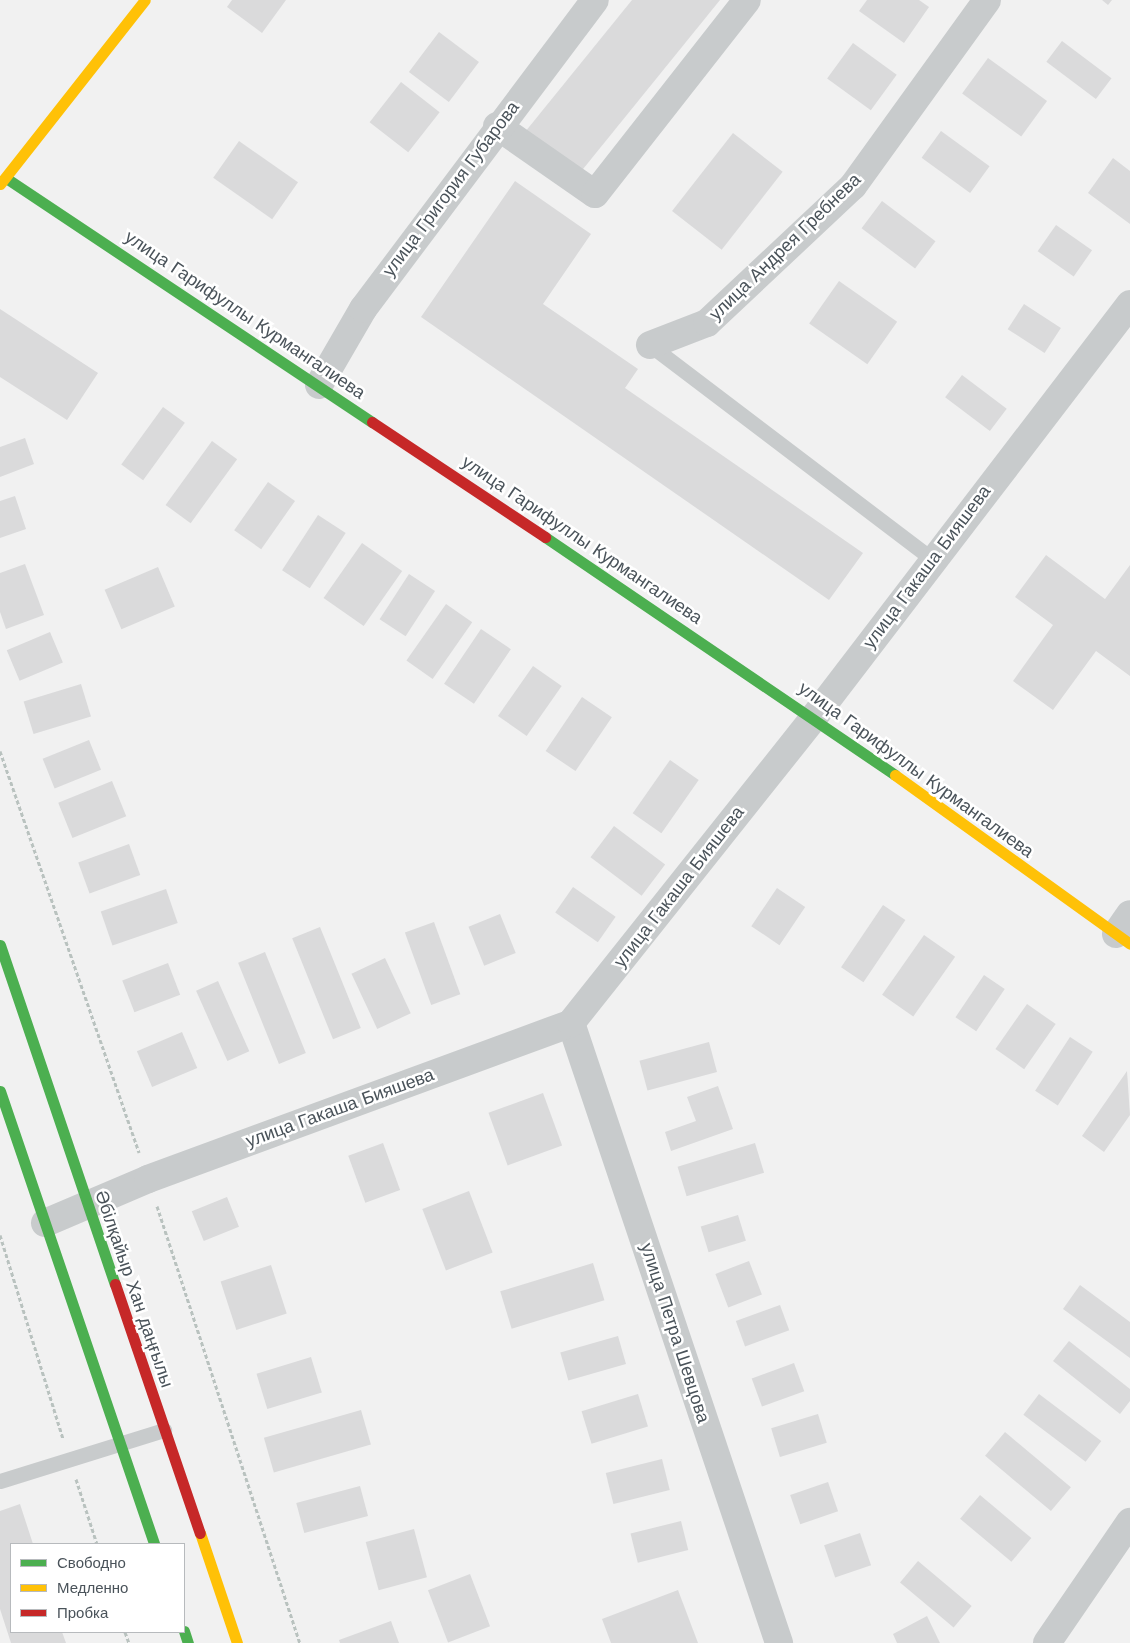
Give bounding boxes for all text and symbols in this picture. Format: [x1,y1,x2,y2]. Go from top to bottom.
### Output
street label: улица Григория Губарова [378,97,524,281]
street label: улица Андрея Гребнева [705,169,865,325]
street label: улица Гарифуллы Курмангалиева [121,226,369,404]
street label: улица Гарифуллы Курмангалиева [458,451,706,629]
street label: улица Гакаша Бияшева [859,481,995,653]
street label: улица Гарифуллы Курмангалиева [794,677,1038,863]
street label: улица Гакаша Бияшева [609,802,749,972]
street label: улица Гакаша Бияшева [243,1064,437,1152]
street label: Әбілқайыр Хан даңғылы [90,1188,178,1390]
street label: улица Петра Шевцова [636,1240,714,1426]
legend [10,1543,185,1633]
text: Свободно [57,1554,126,1572]
text: Медленно [57,1579,128,1597]
text: Пробка [57,1604,108,1622]

